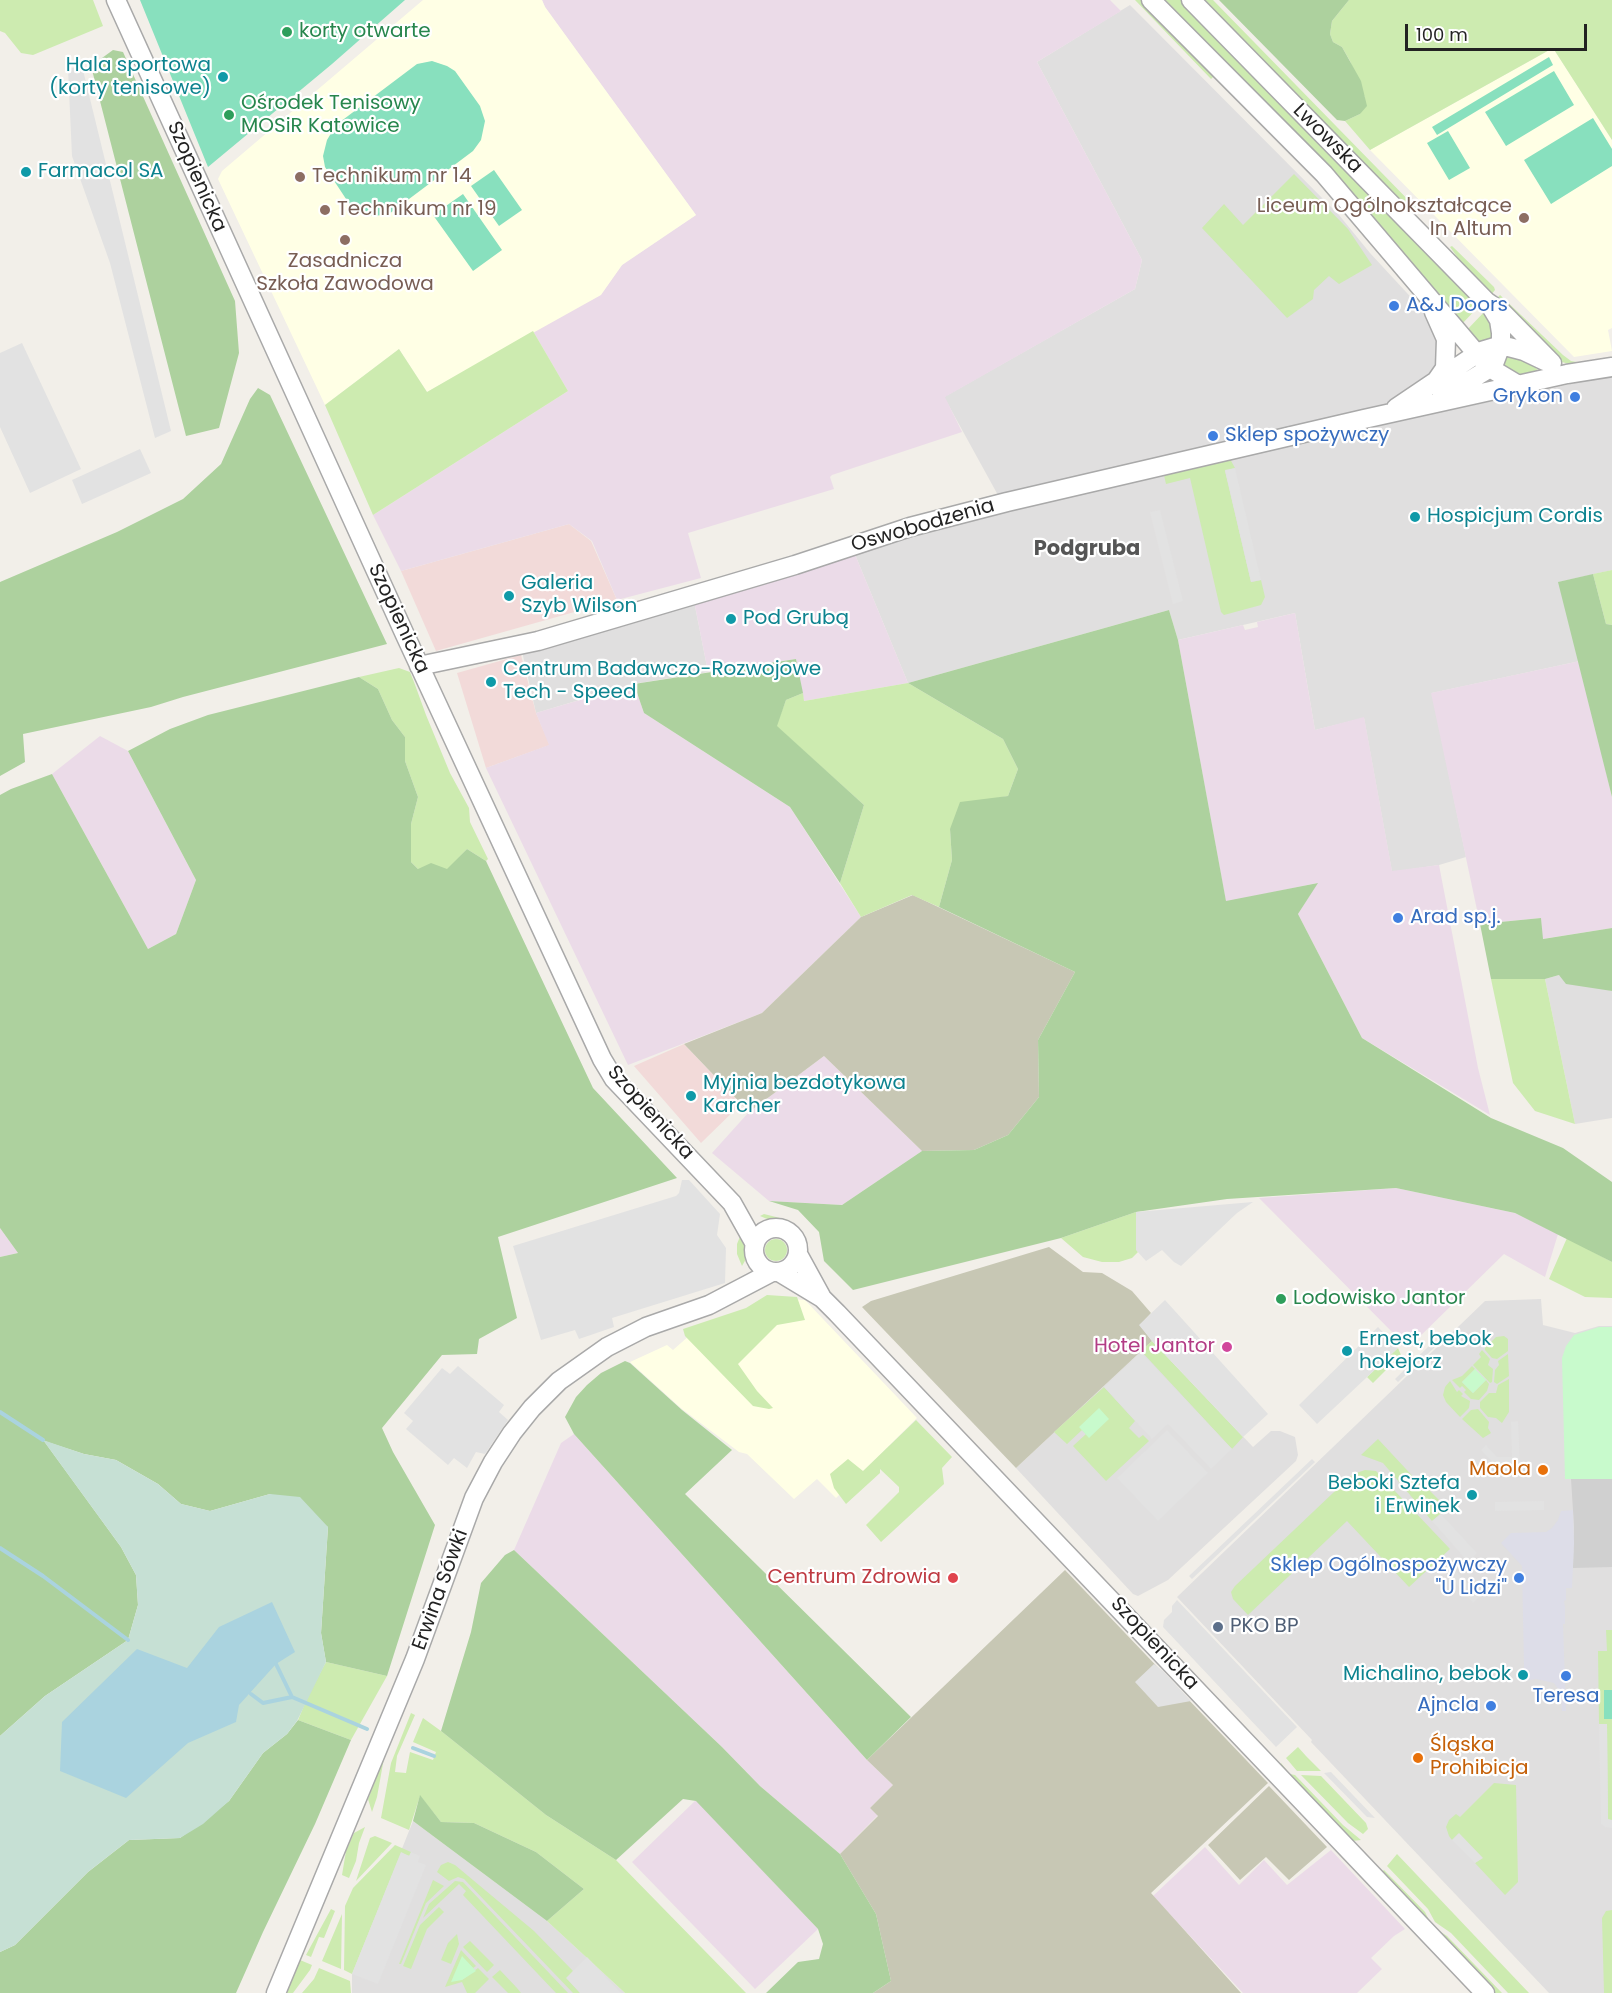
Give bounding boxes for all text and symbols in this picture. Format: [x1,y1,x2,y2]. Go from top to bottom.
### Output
scale bar [1408,12,1590,50]
place label: korty otwarte [299,20,431,44]
text: 100 m [1416,22,1468,47]
marker: korty otwarte [280,25,294,39]
place label: Hala sportowa (korty tenisowe) [49,54,211,101]
marker: Hala sportowa (korty tenisowe) [216,70,230,84]
place label: Ośrodek Tenisowy MOSiR Katowice [241,92,421,139]
street label: Lwowska [1287,99,1367,179]
marker: Ośrodek Tenisowy MOSiR Katowice [222,108,236,122]
street label: Szopienicka [161,118,231,236]
place label: Farmacol SA [38,160,164,184]
marker: Farmacol SA [19,165,33,179]
place label: Technikum nr 14 [312,165,471,189]
marker: Technikum nr 14 [293,170,307,184]
place label: Liceum Ogólnokształcące In Altum [1257,195,1512,242]
place label: Technikum nr 19 [337,198,497,222]
marker: Technikum nr 19 [318,203,332,217]
marker: Liceum Ogólnokształcące In Altum [1517,211,1531,225]
marker: Zasadnicza Szkoła Zawodowa [338,233,352,247]
place label: Zasadnicza Szkoła Zawodowa [256,250,434,297]
place label: A&J Doors [1406,294,1508,318]
marker: A&J Doors [1387,299,1401,313]
place label: Grykon [1493,385,1563,409]
marker: Grykon [1568,390,1582,404]
place label: Sklep spożywczy [1225,424,1389,448]
marker: Sklep spożywczy [1206,429,1220,443]
street label: Oswobodzenia [849,494,997,558]
place label: Hospicjum Cordis [1427,505,1603,529]
marker: Hospicjum Cordis [1408,510,1422,524]
district label: Podgruba [1034,537,1140,563]
street label: Szopienicka [362,560,434,678]
place label: Galeria Szyb Wilson [521,572,637,619]
marker: Galeria Szyb Wilson [502,589,516,603]
place label: Pod Grubą [743,607,849,631]
marker: Pod Grubą [724,612,738,626]
place label: Centrum Badawczo-Rozwojowe Tech - Speed [503,658,821,705]
marker: Centrum Badawczo-Rozwojowe Tech - Speed [484,675,498,689]
place label: Arad sp.j. [1410,906,1501,930]
marker: Arad sp.j. [1391,911,1405,925]
street label: Szopienicka [602,1061,698,1165]
place label: Myjnia bezdotykowa Karcher [703,1072,906,1119]
marker: Myjnia bezdotykowa Karcher [684,1089,698,1103]
place label: Lodowisko Jantor [1293,1287,1465,1311]
marker: Lodowisko Jantor [1274,1292,1288,1306]
place label: Ernest, bebok hokejorz [1359,1328,1491,1375]
place label: Hotel Jantor [1094,1335,1215,1359]
marker: Hotel Jantor [1220,1340,1234,1354]
marker: Ernest, bebok hokejorz [1340,1344,1354,1358]
place label: Maola [1469,1458,1531,1482]
marker: Maola [1536,1463,1550,1477]
place label: Beboki Sztefa i Erwinek [1328,1472,1460,1519]
marker: Beboki Sztefa i Erwinek [1465,1488,1479,1502]
street label: Erwina Sówki [408,1526,474,1654]
place label: Sklep Ogólnospożywczy "U Lidzi" [1270,1554,1507,1601]
place label: Centrum Zdrowia [767,1566,941,1590]
marker: Centrum Zdrowia [946,1571,960,1585]
marker: Sklep Ogólnospożywczy "U Lidzi" [1512,1571,1526,1585]
street label: Szopienicka [1105,1593,1203,1695]
place label: PKO BP [1230,1615,1298,1639]
marker: PKO BP [1211,1620,1225,1634]
place label: Michalino, bebok [1343,1663,1511,1687]
marker: Michalino, bebok [1516,1668,1530,1682]
marker: Teresa [1559,1669,1573,1683]
place label: Teresa [1532,1685,1600,1709]
place label: Ajncla [1417,1694,1479,1718]
marker: Ajncla [1484,1699,1498,1713]
place label: Śląska Prohibicja [1430,1734,1529,1781]
marker: Śląska Prohibicja [1411,1751,1425,1765]

